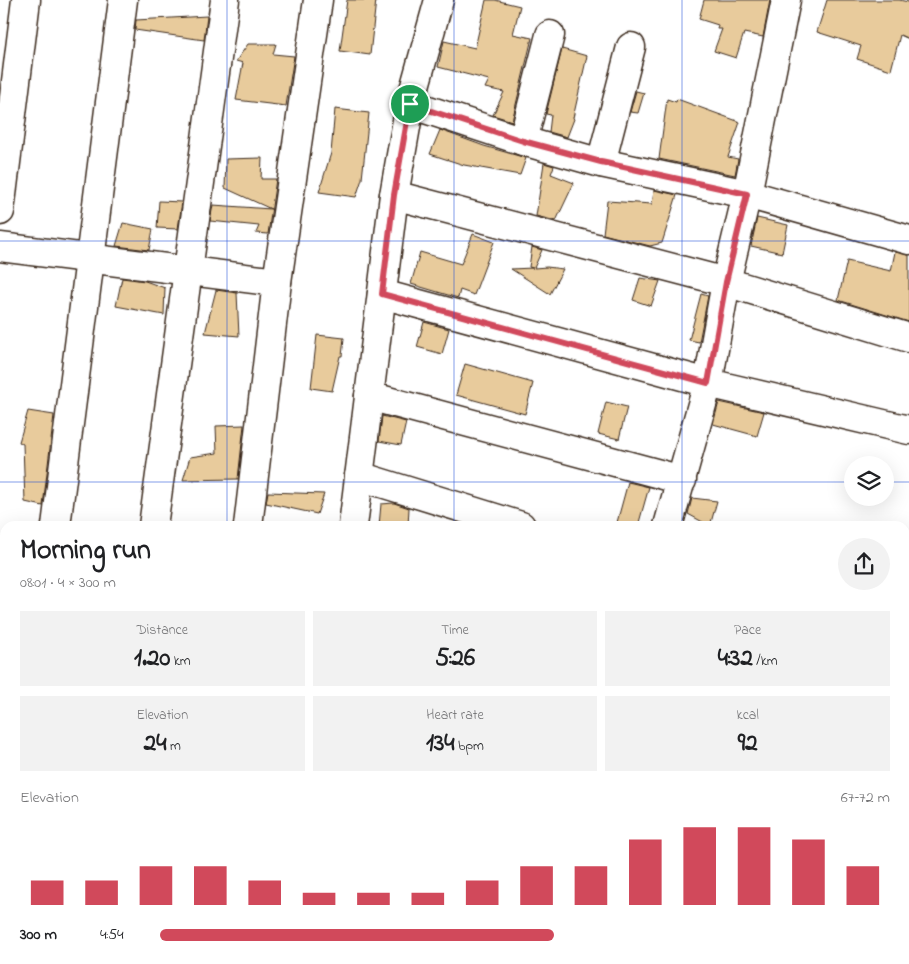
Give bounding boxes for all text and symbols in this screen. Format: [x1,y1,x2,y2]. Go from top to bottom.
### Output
pin [389,83,431,125]
icon: arrive [396,90,424,118]
map controls [844,456,894,506]
button: layers [844,456,894,506]
text: Morning run [20,531,151,572]
button: share [838,538,890,590]
text: 08:01 · 4 × 300 m [20,571,116,595]
text: Distance [137,620,188,641]
text: Time [441,620,469,641]
text: Pace [734,620,761,641]
text: 1.20 [134,641,170,677]
text: 5:26 [435,641,475,677]
text: 4:32 [718,641,753,677]
text: km [170,651,191,672]
text: /km [753,651,778,672]
text: Elevation [137,705,188,726]
text: Heart rate [426,705,484,726]
text: kcal [737,705,759,726]
text: 24 [144,726,167,762]
text: 134 [426,726,455,762]
text: 92 [738,726,758,762]
text: m [167,736,181,757]
text: bpm [455,736,484,757]
text: Elevation [20,786,79,810]
text: 67–72 m [841,786,890,810]
text: 300 m [20,923,57,947]
text: 4:54 [100,923,124,947]

